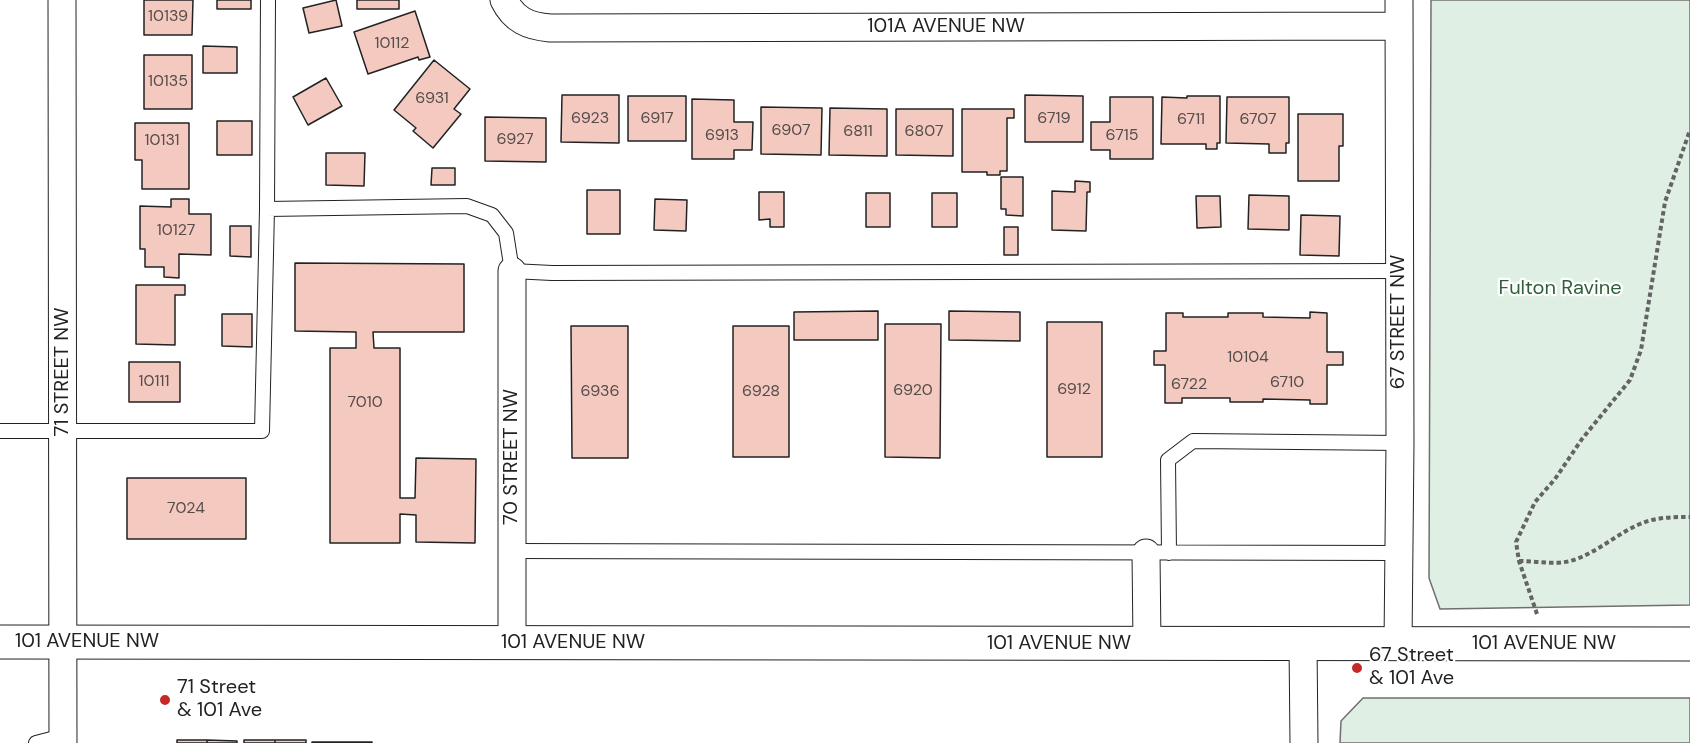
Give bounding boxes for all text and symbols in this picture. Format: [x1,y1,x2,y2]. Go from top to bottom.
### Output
house number: 10139 [148,7,188,27]
street label: 101A AVENUE NW [867,15,1025,39]
house number: 10112 [374,34,410,54]
house number: 10135 [148,72,188,92]
house number: 6931 [415,89,449,109]
house number: 6923 [571,109,609,129]
house number: 6917 [640,109,674,129]
house number: 6719 [1037,109,1071,129]
house number: 6711 [1177,110,1205,130]
house number: 6707 [1239,110,1277,130]
house number: 6907 [771,121,811,141]
house number: 6811 [843,122,873,142]
house number: 6807 [904,122,944,142]
house number: 6913 [705,126,739,146]
house number: 6715 [1106,126,1138,146]
house number: 6927 [497,130,533,150]
house number: 10131 [144,131,180,151]
house number: 10127 [157,221,195,241]
street label: 67 STREET NW [1387,255,1411,389]
park label: Fulton Ravine [1498,277,1622,301]
street label: 71 STREET NW [51,308,75,436]
house number: 10104 [1227,348,1269,368]
house number: 10111 [139,372,169,392]
house number: 6710 [1270,373,1304,393]
house number: 6722 [1171,375,1207,395]
house number: 6912 [1057,380,1091,400]
house number: 6920 [893,381,933,401]
house number: 6936 [580,382,620,402]
house number: 6928 [742,382,780,402]
street label: 70 STREET NW [500,389,524,525]
house number: 7010 [347,393,383,413]
house number: 7024 [167,499,205,519]
street label: 101 AVENUE NW [15,630,159,654]
street label: 101 AVENUE NW [501,631,645,655]
street label: 101 AVENUE NW [987,632,1131,656]
street label: 101 AVENUE NW [1472,632,1616,656]
place label: 67 Street & 101 Ave [1369,644,1454,691]
marker: 67 Street & 101 Ave [1350,661,1364,675]
place label: 71 Street & 101 Ave [177,676,262,723]
marker: 71 Street & 101 Ave [158,693,172,707]

